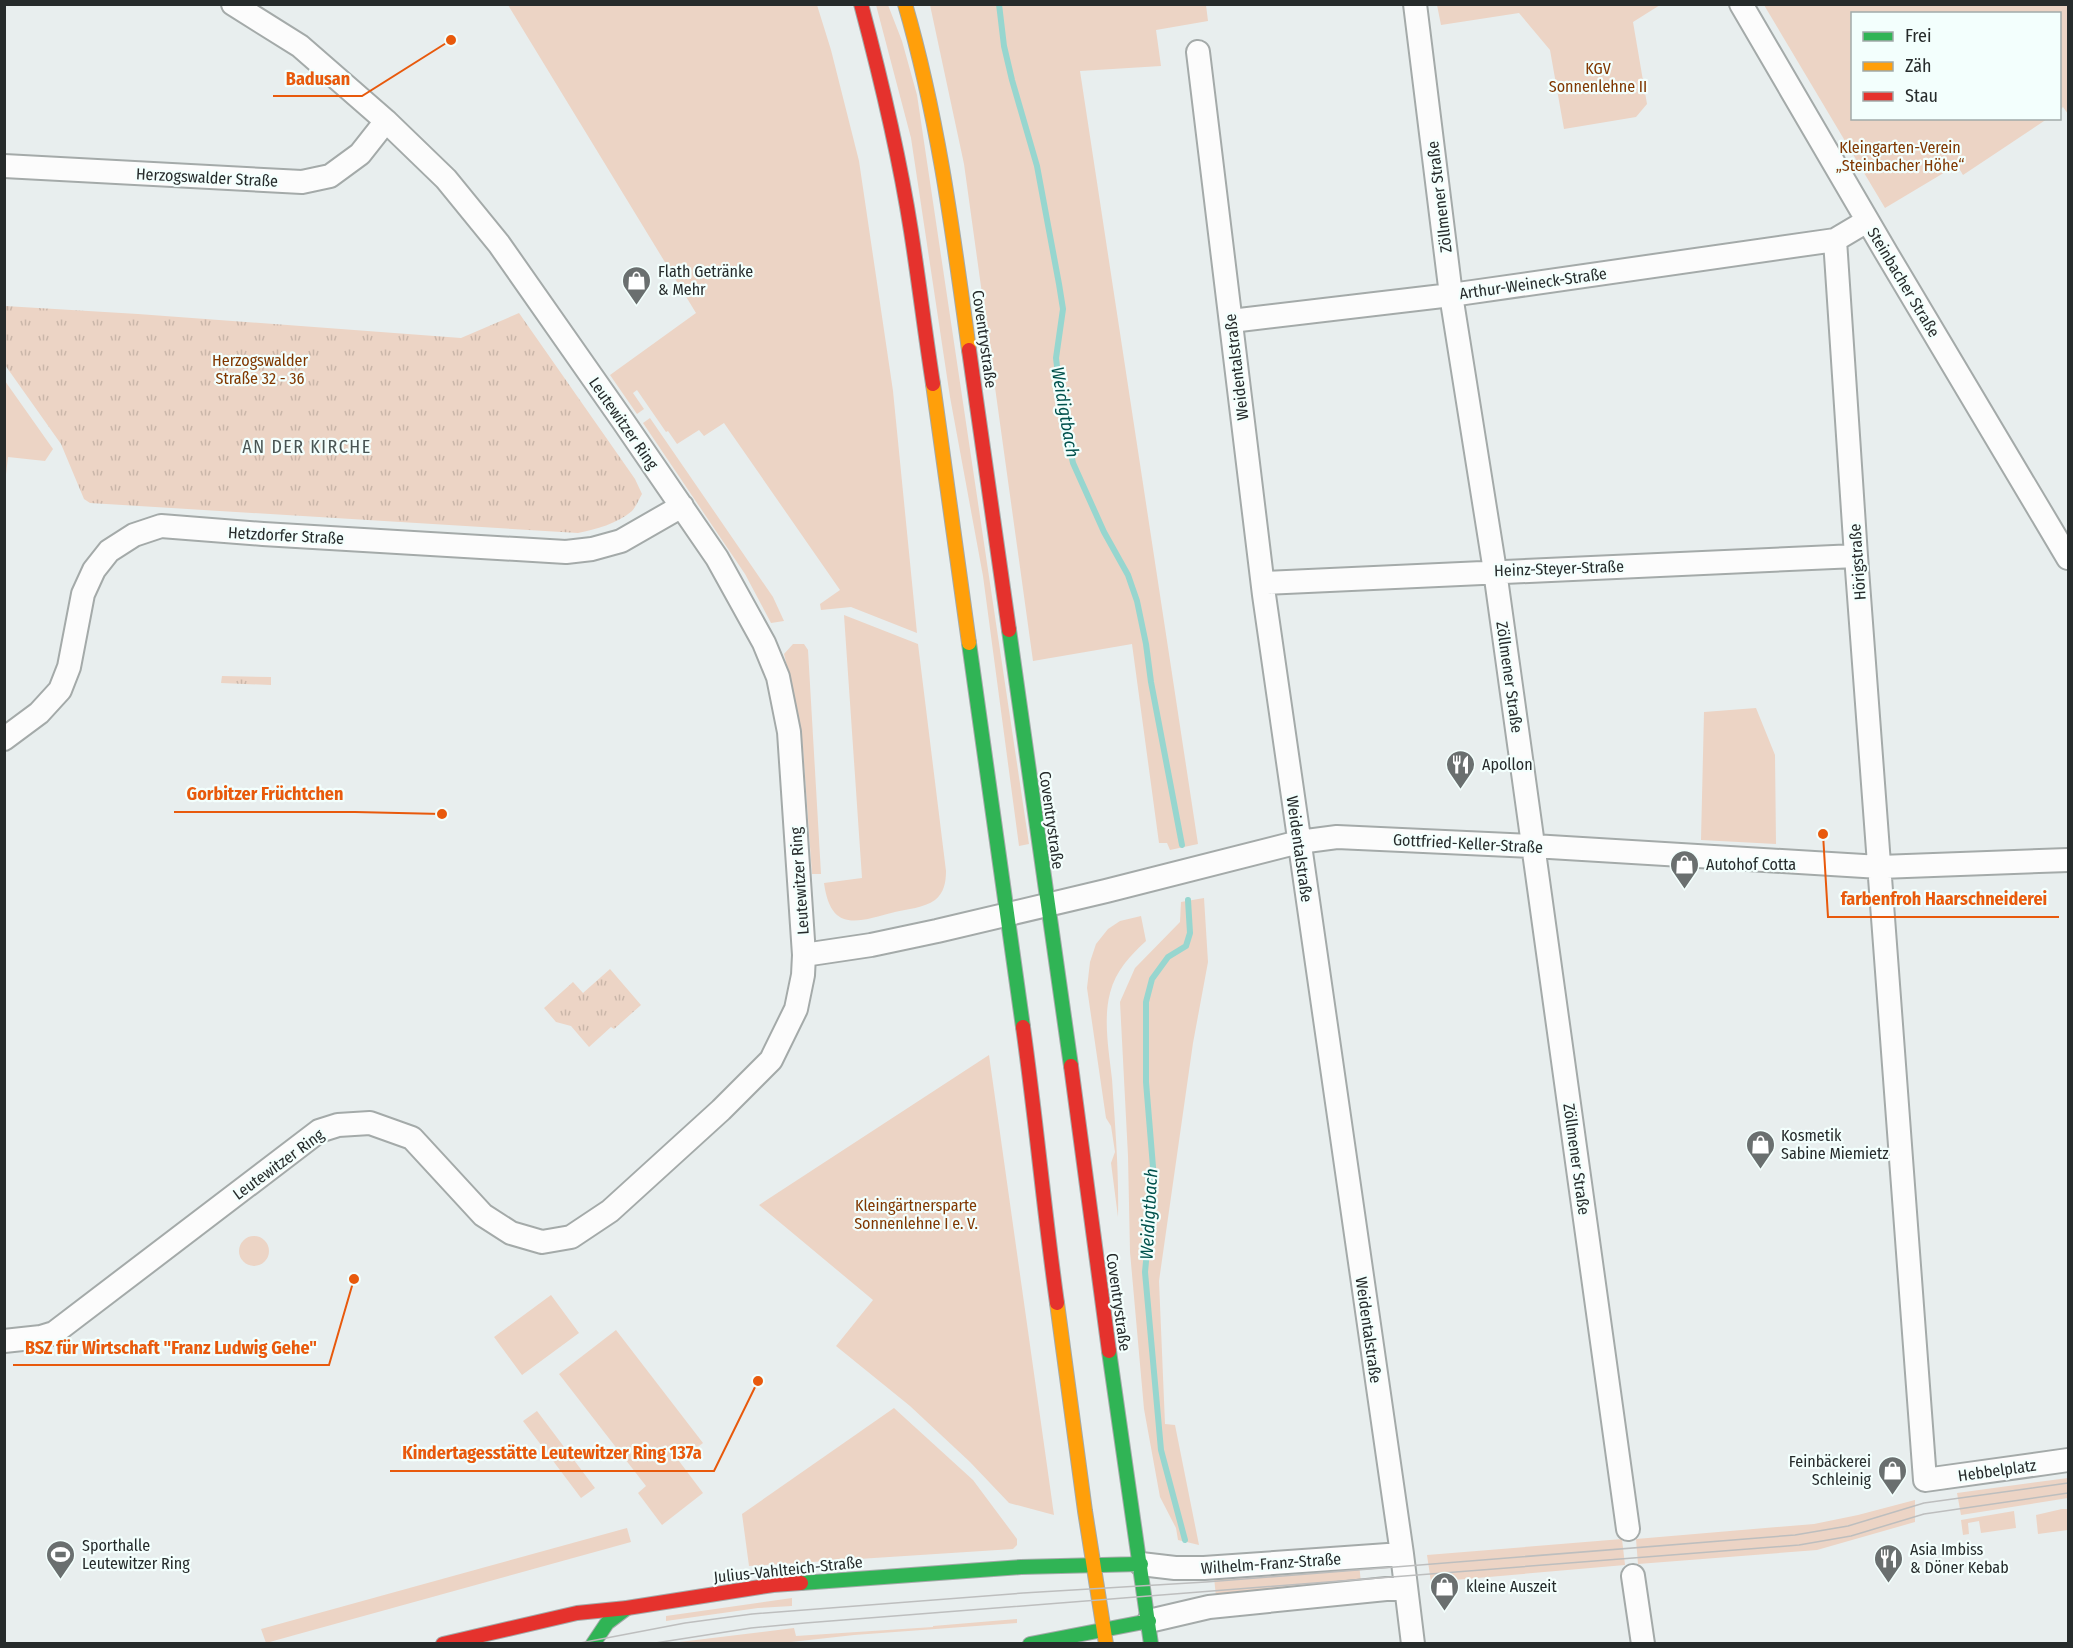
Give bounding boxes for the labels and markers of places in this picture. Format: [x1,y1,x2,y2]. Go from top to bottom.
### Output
callout: Badusan [273,60,362,96]
place label: Flath Getränke & Mehr [658,262,753,299]
shop icon: Flath Getränke & Mehr [621,264,653,306]
restaurant icon: Apollon [1445,748,1477,790]
place label: Apollon [1482,755,1533,774]
callout: Gorbitzer Früchtchen [174,776,355,812]
shop icon: Autohof Cotta [1669,848,1701,890]
place label: Autohof Cotta [1706,855,1796,874]
callout: farbenfroh Haarschneiderei [1828,881,2059,917]
place label: Kosmetik Sabine Miemietz [1781,1126,1889,1163]
shop icon: Kosmetik Sabine Miemietz [1744,1128,1776,1170]
callout: BSZ für Wirtschaft "Franz Ludwig Gehe" [13,1329,329,1365]
callout: Kindertagesstätte Leutewitzer Ring 137a [390,1435,714,1471]
place label: Feinbäckerei Schleinig [1789,1452,1871,1489]
shop icon: Feinbäckerei Schleinig [1876,1454,1908,1496]
place label: Sporthalle Leutewitzer Ring [82,1536,190,1573]
sports icon: Sporthalle Leutewitzer Ring [45,1538,77,1580]
place label: Asia Imbiss & Döner Kebab [1910,1540,2009,1577]
restaurant icon: Asia Imbiss & Döner Kebab [1873,1542,1905,1584]
shop icon: kleine Auszeit [1429,1570,1461,1612]
place label: kleine Auszeit [1466,1577,1557,1596]

